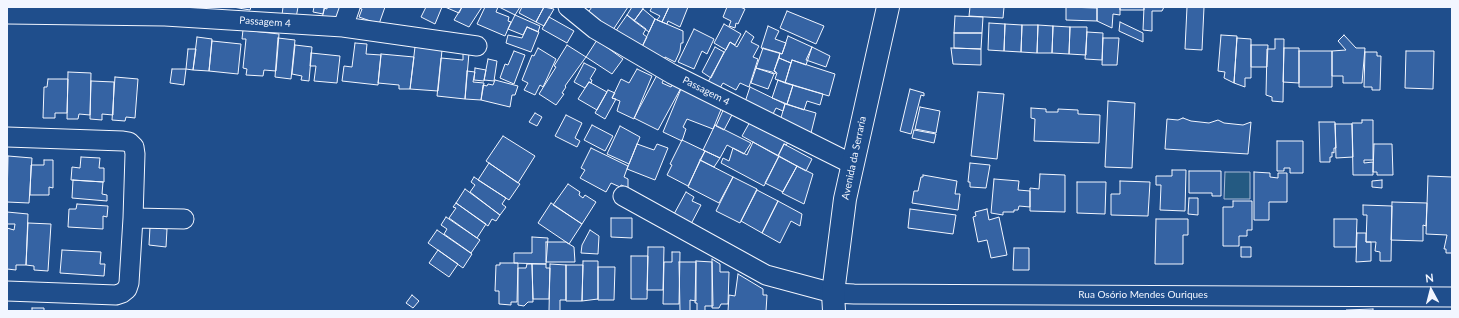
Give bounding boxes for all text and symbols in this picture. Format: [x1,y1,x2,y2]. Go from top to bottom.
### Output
street label: Passagem 4 [239,14,291,30]
street label: Passagem 4 [680,74,732,108]
street label: Avenida da Serraria [839,115,869,201]
north arrow [1411,270,1451,310]
text: N [1424,271,1434,285]
street label: Rua Osório Mendes Ouriques [1078,289,1208,301]

